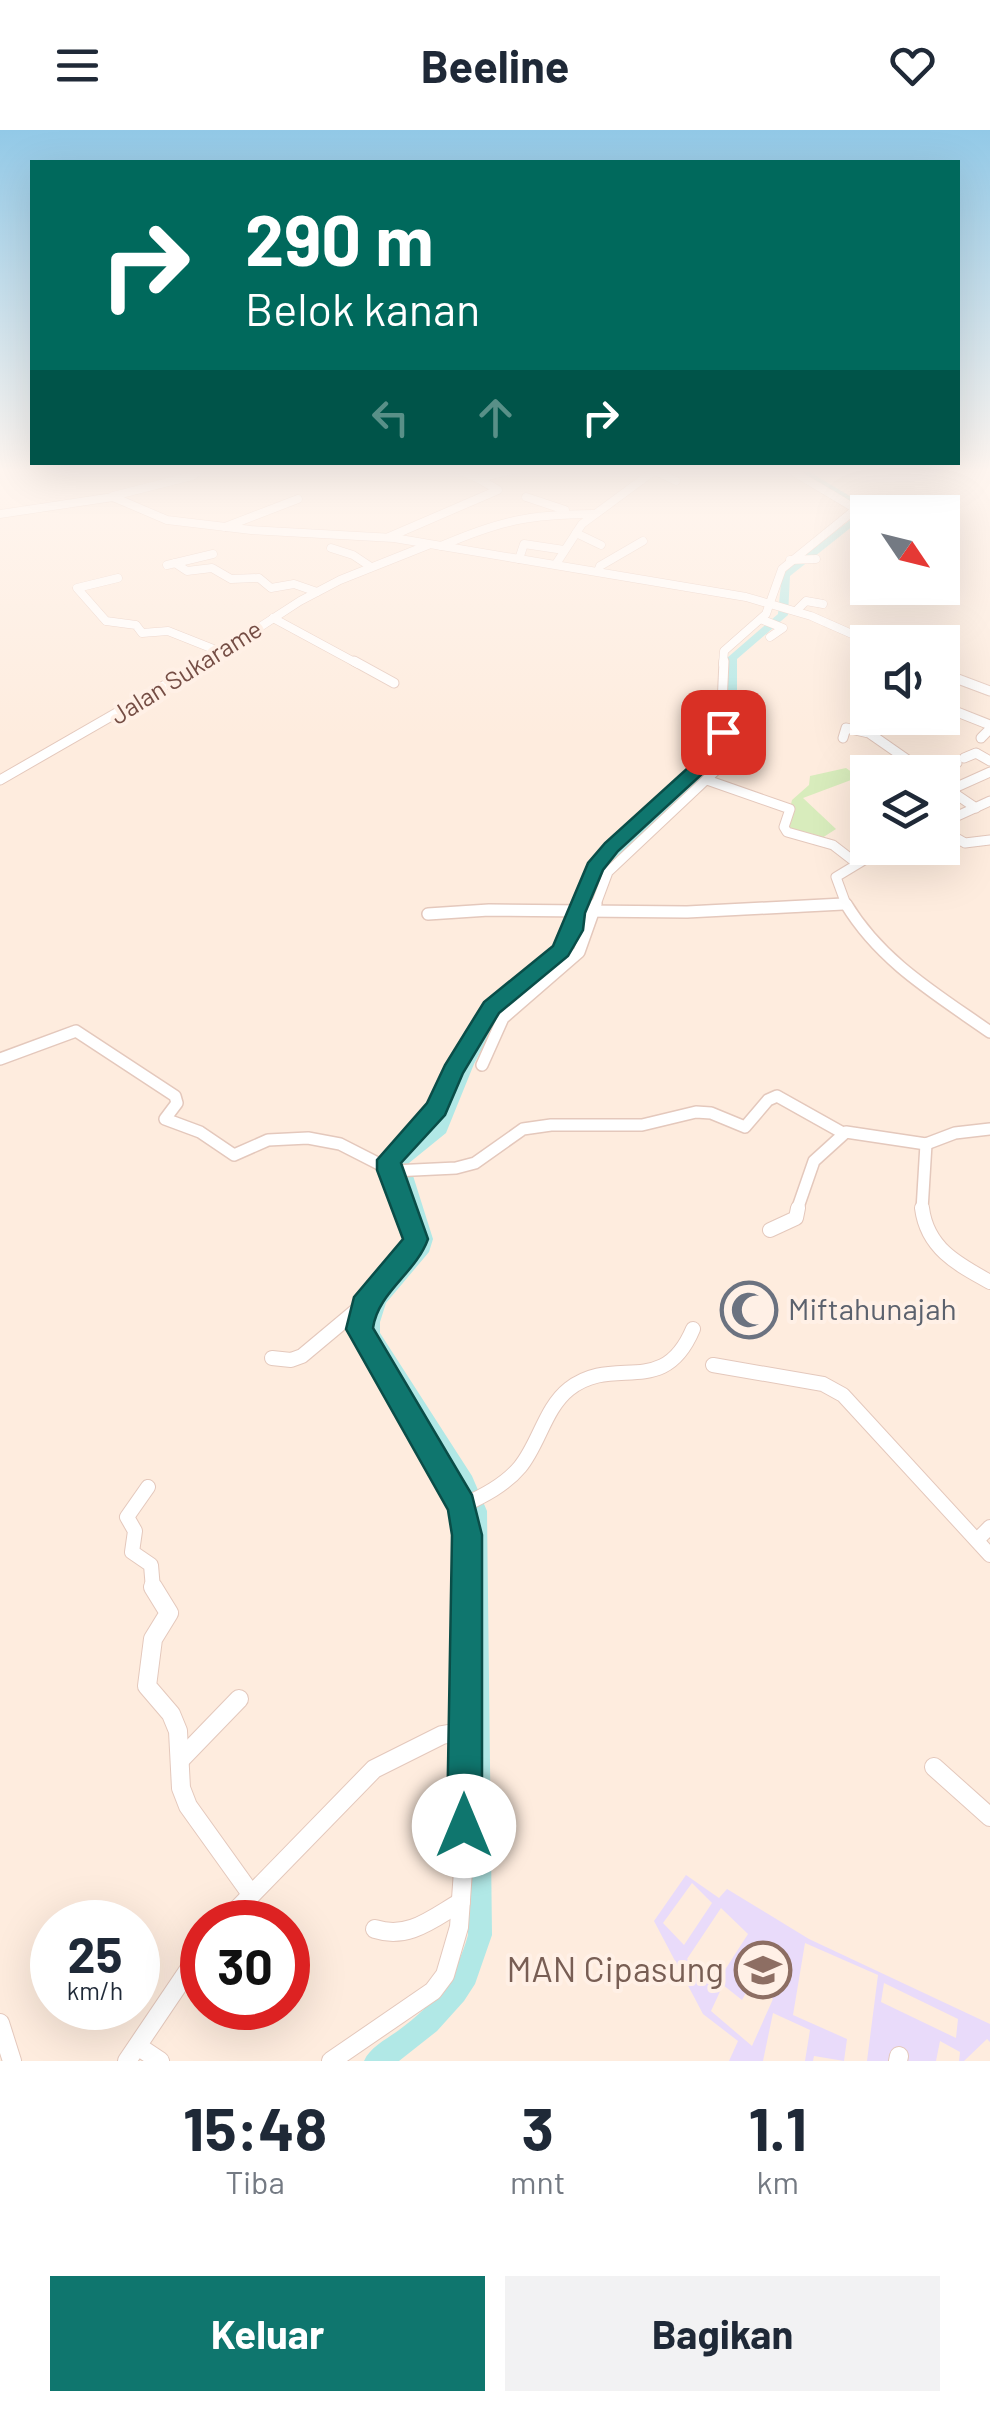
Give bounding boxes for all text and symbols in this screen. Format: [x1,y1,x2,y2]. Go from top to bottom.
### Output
icon: menu [50,38,105,93]
text: Beeline [421,38,569,92]
icon: heart [885,38,940,93]
text: 290 m [245,196,434,280]
icon: right [80,200,210,330]
text: Belok kanan [245,281,480,335]
icon: left [363,390,418,445]
icon: ahead [468,390,523,445]
icon: right [573,390,628,445]
north arrow [850,495,960,605]
map controls [850,495,960,865]
street label: Jalan Sukarame [104,613,267,730]
button: sound [850,625,960,735]
pin [681,690,766,775]
icon: arrive [696,705,751,760]
button: layers [850,755,960,865]
mosque icon: Miftahunajah [719,1280,779,1340]
place label: Miftahunajah [788,1290,957,1326]
position arrow [412,1774,516,1878]
speed limit sign: 30 [180,1900,310,2030]
text: 25 [68,1923,122,1983]
school or university icon: MAN Cipasung [733,1940,793,2000]
place label: MAN Cipasung [507,1947,724,1989]
text: km/h [67,1975,123,2005]
text: 15:48 [183,2091,327,2163]
text: 3 [522,2091,554,2163]
text: 1.1 [748,2091,807,2163]
text: Tiba [225,2162,285,2200]
text: mnt [510,2162,565,2200]
text: km [756,2162,799,2200]
button: Keluar [50,2276,485,2391]
button: Bagikan [505,2276,940,2391]

